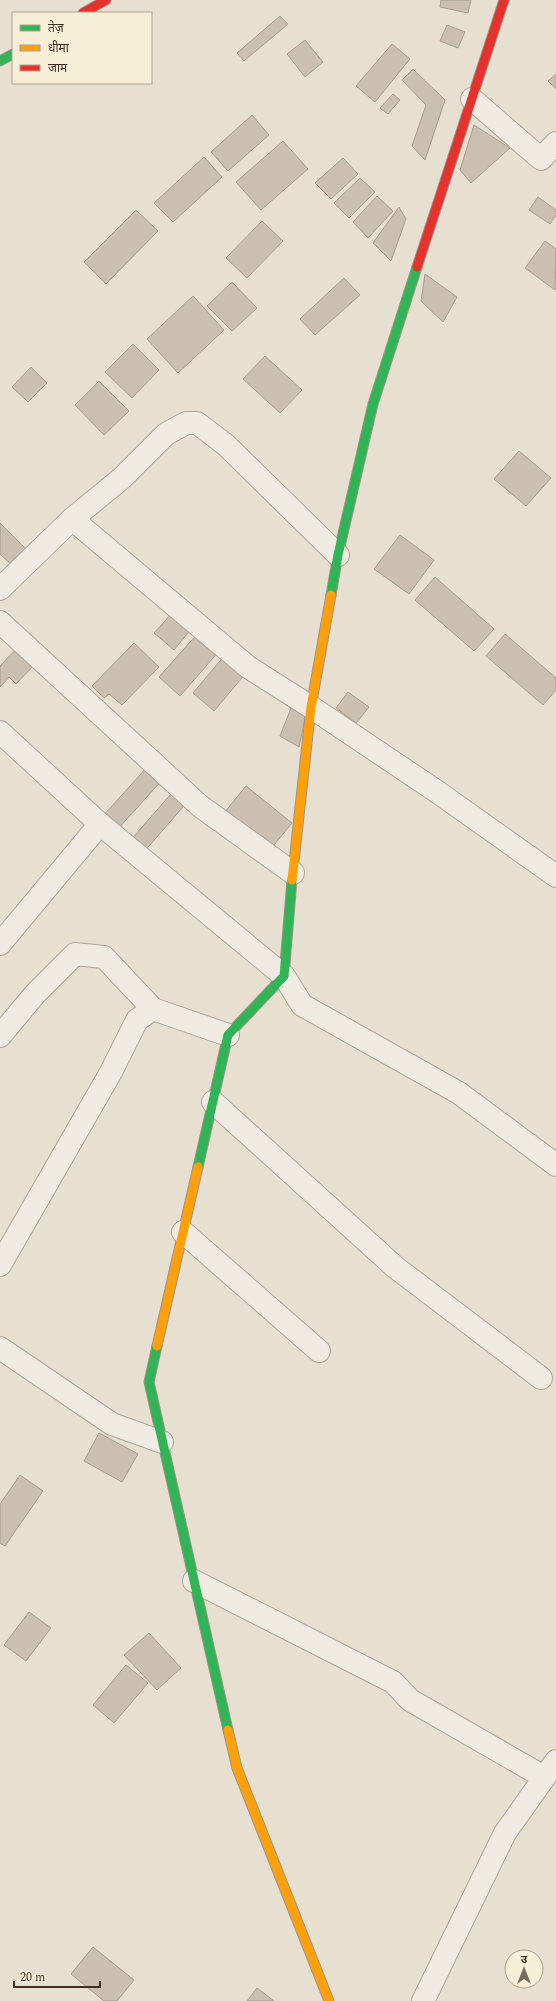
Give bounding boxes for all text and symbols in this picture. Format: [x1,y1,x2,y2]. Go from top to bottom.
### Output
legend [12,12,152,84]
text: तेज़ [48,19,65,38]
text: धीमा [48,39,70,58]
text: जाम [48,59,68,78]
north arrow [504,1949,544,1989]
text: उ [521,1951,528,1968]
scale bar [14,1963,100,1989]
text: 20 m [20,1968,45,1987]

